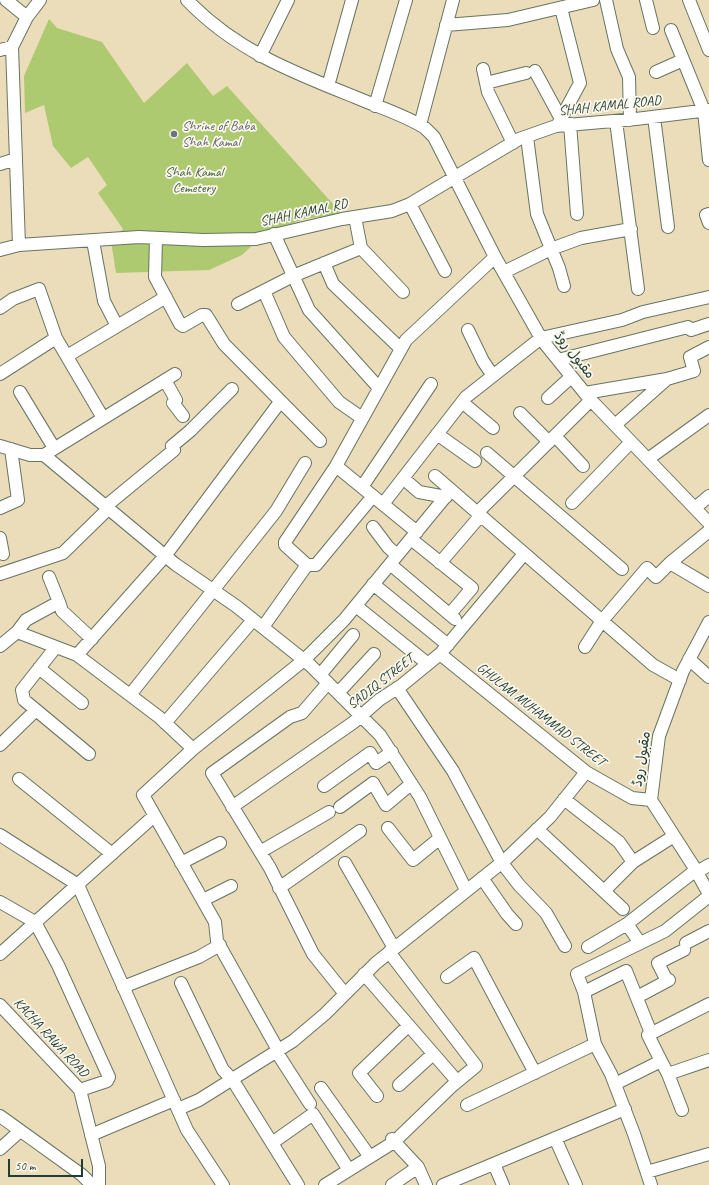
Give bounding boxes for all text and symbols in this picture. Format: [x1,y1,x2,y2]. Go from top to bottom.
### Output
street label: SHAH KAMAL ROAD [558,92,662,120]
place label: Shrine of Baba Shah Kamal [182,118,255,150]
marker: Shrine of Baba Shah Kamal [169,129,179,139]
park label: Shah Kamal Cemetery [165,164,223,196]
street label: SHAH KAMAL RD [259,196,349,230]
street label: مقبول روڈ [550,328,598,382]
street label: SADIQ STREET [344,651,418,713]
street label: GHULAM MUHAMMAD STREET [473,660,609,770]
street label: مقبول روڈ [629,730,655,788]
street label: KACHA RAWA ROAD [10,995,92,1081]
scale bar [10,1151,85,1177]
text: 50 m [15,1158,35,1174]

